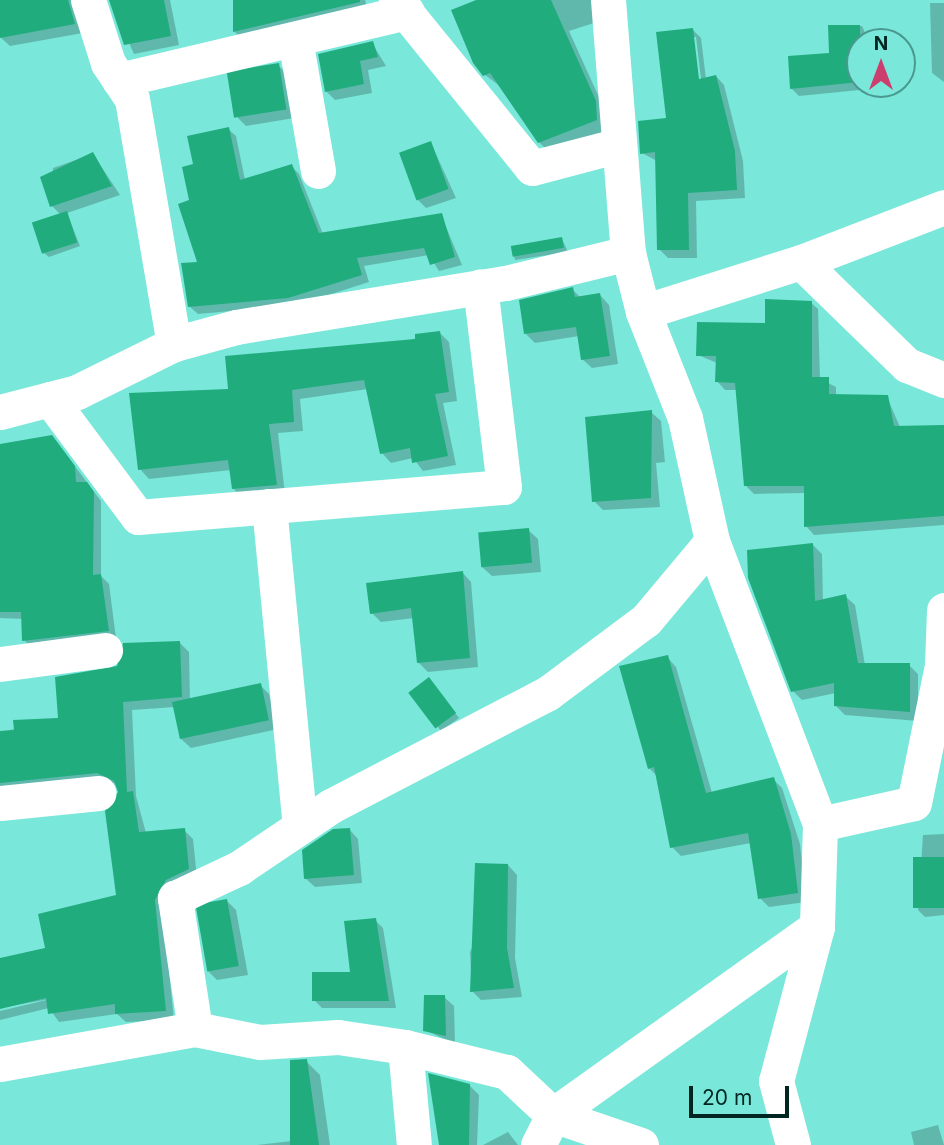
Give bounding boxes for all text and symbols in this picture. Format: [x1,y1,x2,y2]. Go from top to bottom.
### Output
north arrow [846,28,916,98]
text: N [874,32,888,55]
scale bar [692,1072,792,1116]
text: 20 m [702,1085,752,1110]

